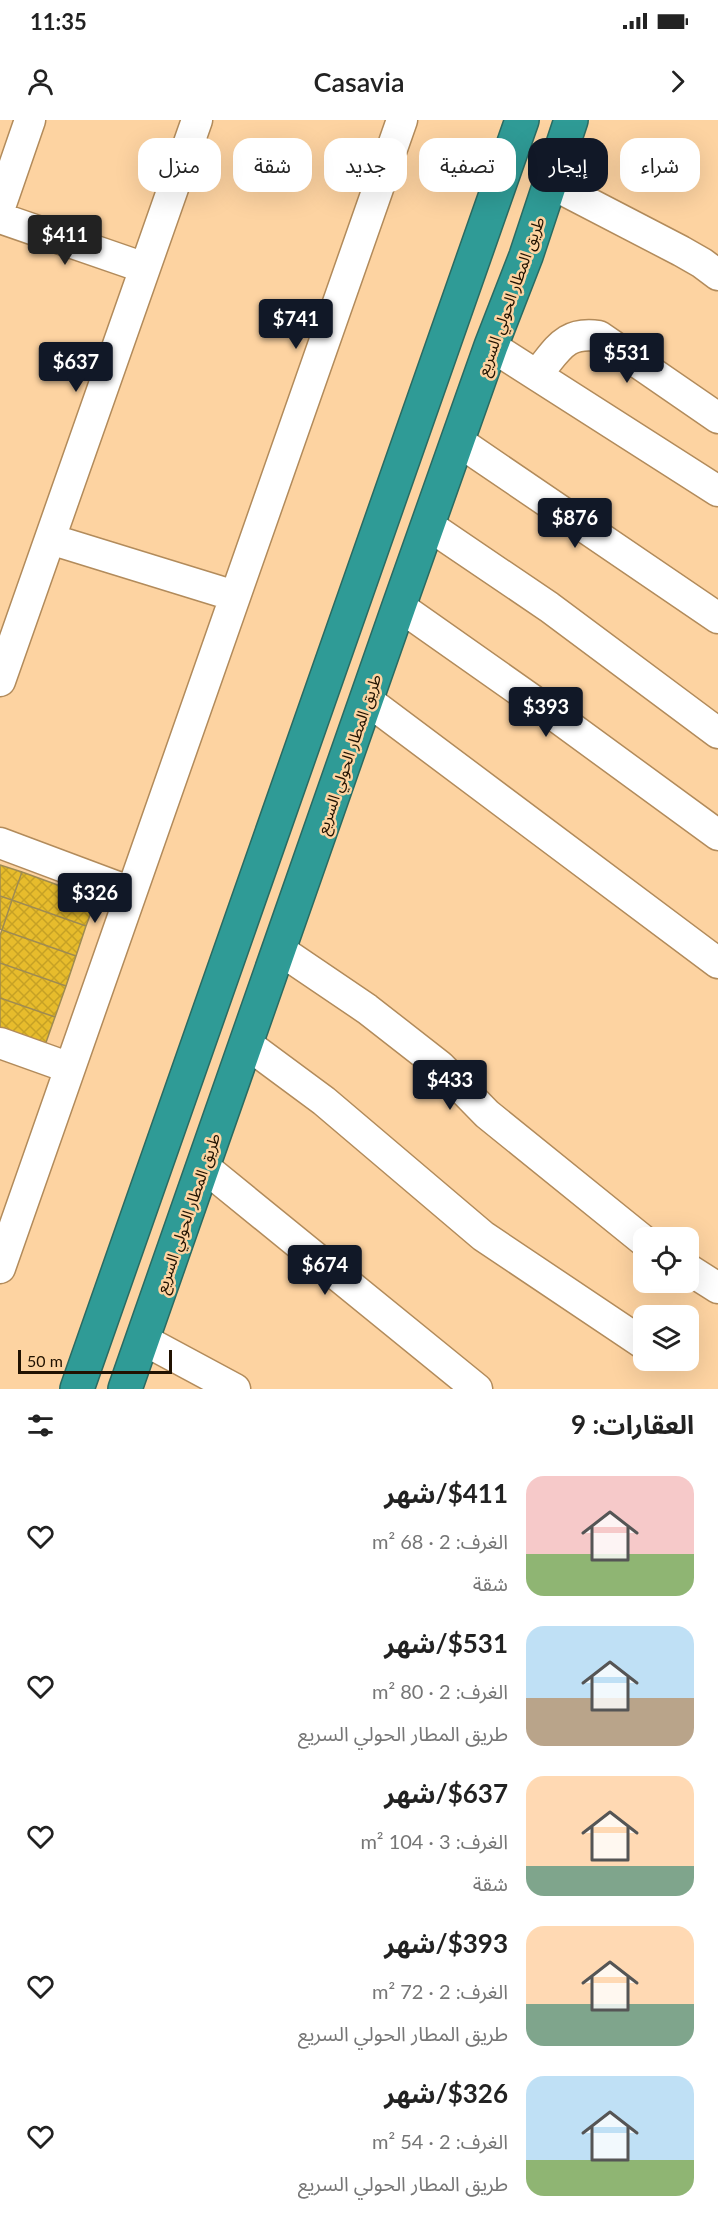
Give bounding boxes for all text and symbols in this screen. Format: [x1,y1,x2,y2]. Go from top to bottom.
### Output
text: 11:35 [30,8,87,35]
icon: person [24,65,57,98]
text: Casavia [314,65,404,98]
icon: forward [661,65,694,98]
chip: منزل [138,138,221,192]
chip: شقة [233,138,312,192]
chip: جديد [324,138,407,192]
chip: تصفية [419,138,516,192]
chip: إيجار [528,138,608,192]
chip: شراء [620,138,700,192]
street label: طريق المطار الحولي السريع [472,214,551,380]
pin: $411 [29,215,101,266]
text: $411 [42,222,88,246]
pin: $741 [260,299,332,350]
text: $741 [273,306,319,330]
pin: $531 [591,333,663,384]
text: $531 [604,340,650,364]
pin: $637 [40,342,112,393]
text: $637 [53,349,99,373]
pin: $876 [539,498,611,549]
text: $876 [552,505,598,529]
street label: طريق المطار الحولي السريع [312,671,388,838]
pin: $393 [510,687,582,738]
text: $393 [523,694,569,718]
pin: $326 [59,873,131,924]
text: $326 [72,880,118,904]
pin: $433 [414,1060,486,1111]
text: $433 [427,1067,473,1091]
street label: طريق المطار الحولي السريع [151,1130,227,1297]
map controls [633,1227,699,1371]
button: locate [633,1227,699,1293]
pin: $674 [289,1245,361,1296]
text: $674 [302,1252,348,1276]
button: layers [633,1305,699,1371]
scale bar [18,1347,172,1374]
text: 50 m [27,1351,63,1370]
text: العقارات: 9 [571,1408,694,1440]
icon: filters [24,1409,57,1442]
text: $411/شهر [384,1477,508,1509]
icon: home [574,1500,646,1572]
icon: heart [24,1520,57,1553]
text: الغرف: 2 · 68 m² [372,1529,508,1553]
text: شقة [473,1571,508,1595]
text: $531/شهر [384,1627,508,1659]
icon: home [574,1650,646,1722]
icon: heart [24,1670,57,1703]
text: الغرف: 2 · 80 m² [372,1679,508,1703]
text: طريق المطار الحولي السريع [298,1721,508,1745]
text: $637/شهر [384,1777,508,1809]
icon: home [574,1800,646,1872]
icon: heart [24,1820,57,1853]
text: الغرف: 3 · 104 m² [360,1829,508,1853]
text: شقة [473,1871,508,1895]
text: $393/شهر [384,1927,508,1959]
icon: home [574,1950,646,2022]
icon: heart [24,1970,57,2003]
text: الغرف: 2 · 72 m² [372,1979,508,2003]
text: طريق المطار الحولي السريع [298,2021,508,2045]
text: $326/شهر [384,2077,508,2109]
icon: home [574,2100,646,2172]
icon: heart [24,2120,57,2153]
text: الغرف: 2 · 54 m² [372,2129,508,2153]
text: طريق المطار الحولي السريع [298,2171,508,2195]

